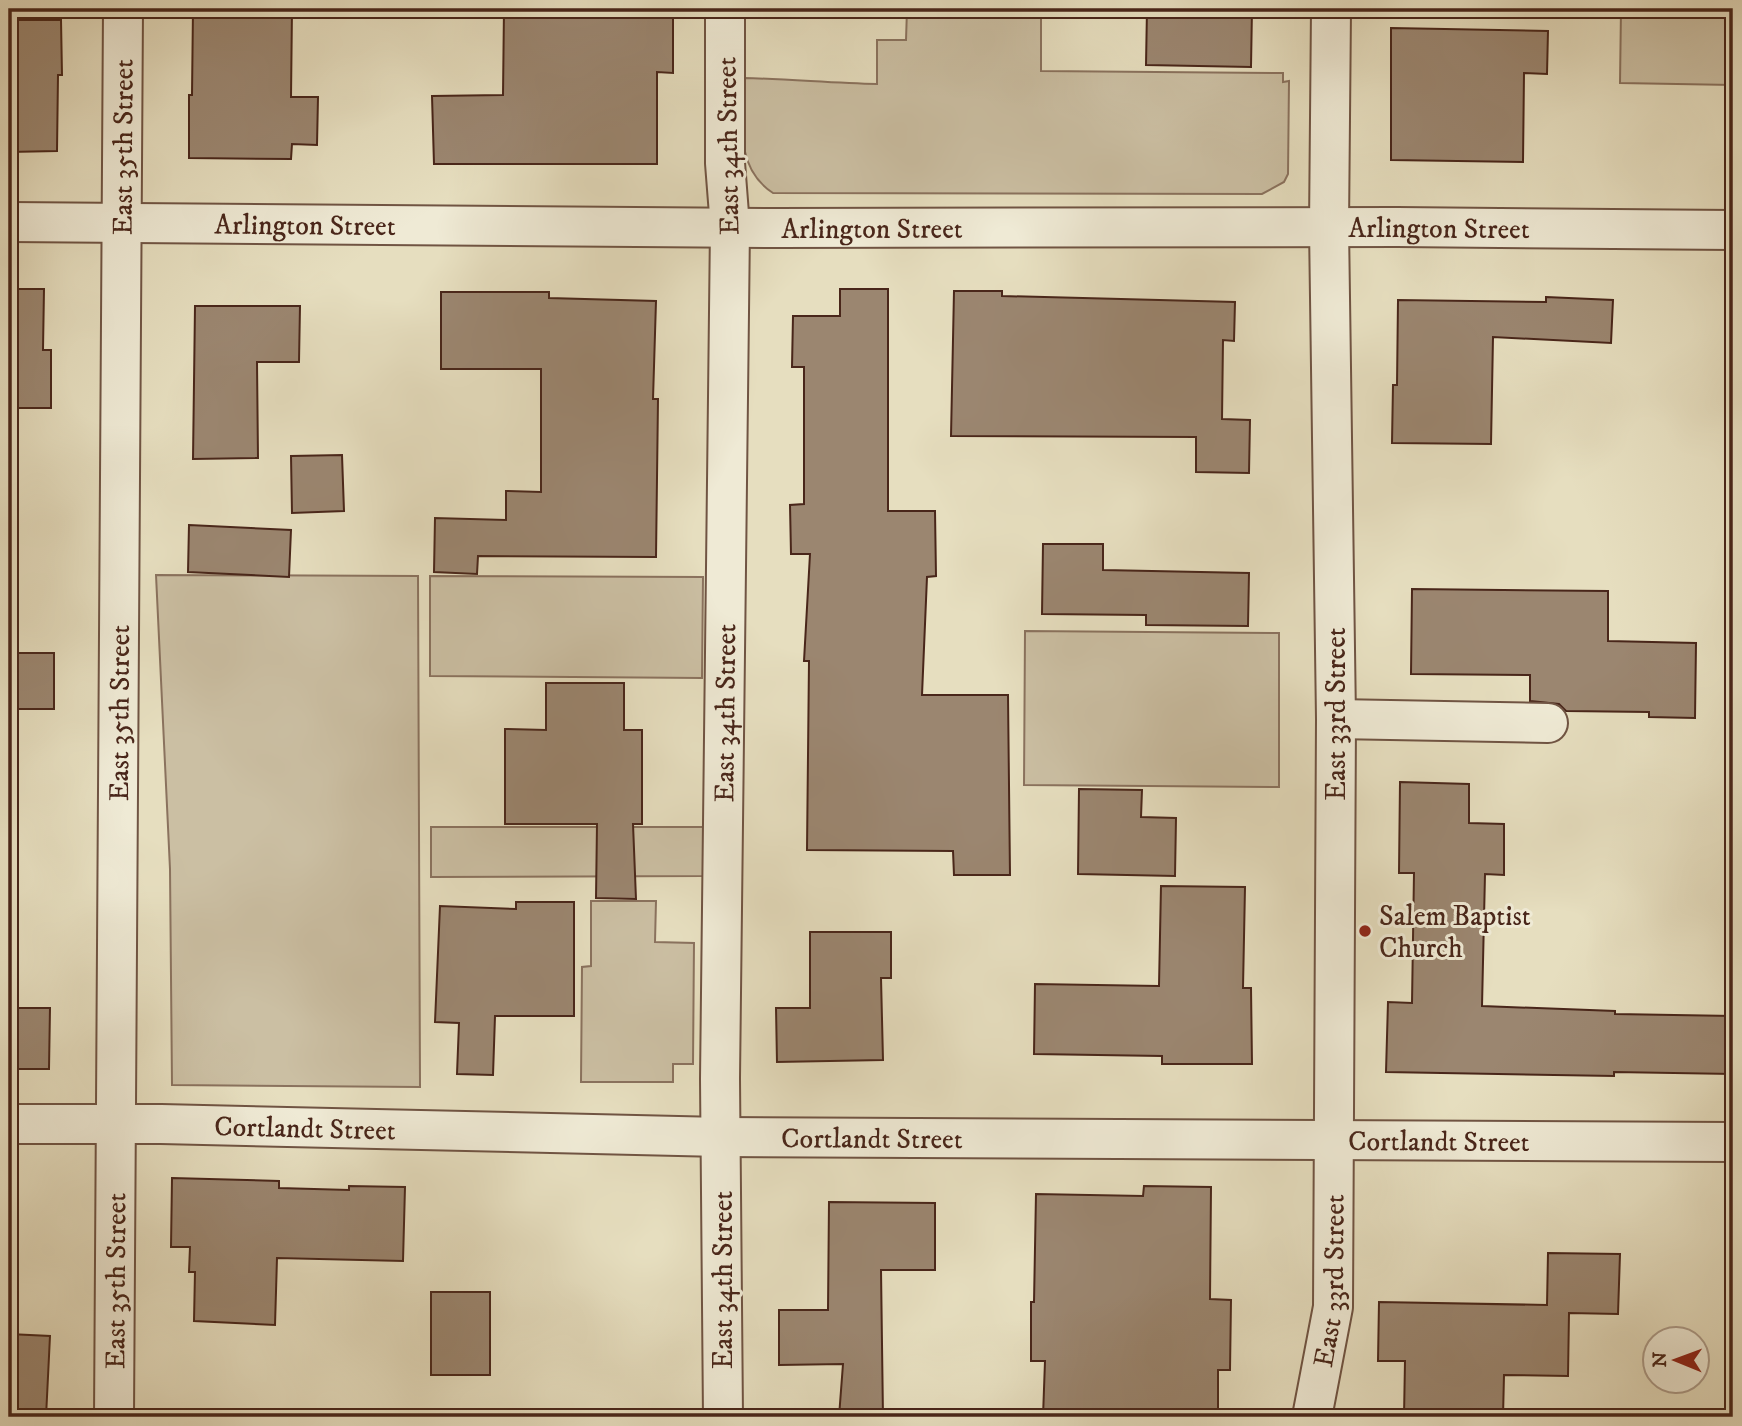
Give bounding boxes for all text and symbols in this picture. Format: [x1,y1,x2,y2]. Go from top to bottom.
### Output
street label: East 34th Street [709,56,748,236]
street label: East 35th Street [106,59,142,235]
street label: Arlington Street [214,208,396,244]
street label: Arlington Street [1348,211,1530,247]
street label: Arlington Street [781,212,963,247]
street label: East 34th Street [707,624,744,803]
street label: East 35th Street [102,625,138,801]
street label: East 33rd Street [1319,627,1354,801]
place label: Salem Baptist Church [1379,899,1531,966]
marker: Salem Baptist Church [1357,923,1373,939]
street label: Cortlandt Street [214,1109,396,1148]
street label: Cortlandt Street [781,1121,963,1157]
street label: Cortlandt Street [1348,1124,1530,1160]
street label: East 34th Street [706,1191,741,1369]
street label: East 35th Street [98,1193,134,1369]
street label: East 33rd Street [1306,1194,1353,1370]
north arrow [1640,1324,1710,1394]
text: N [1649,1351,1672,1368]

